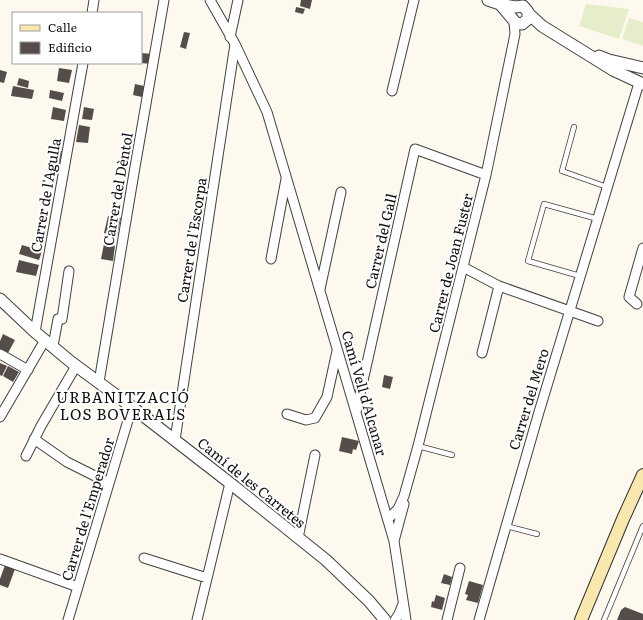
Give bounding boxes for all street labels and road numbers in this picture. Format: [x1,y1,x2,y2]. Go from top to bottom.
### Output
street label: Carrer del Dèntol [97,131,137,247]
street label: Carrer de l'Agulla [25,136,65,254]
street label: Carrer de l'Escorpa [171,176,211,304]
street label: Carrer del Gall [359,191,401,291]
street label: Carrer de Joan Fuster [423,191,477,335]
street label: Camí Vell d'Alcanar [338,328,393,458]
street label: Carrer del Mero [503,346,553,452]
street label: Camí de les Carretes [194,432,310,532]
street label: Carrer de l'Emperador [56,435,118,583]

